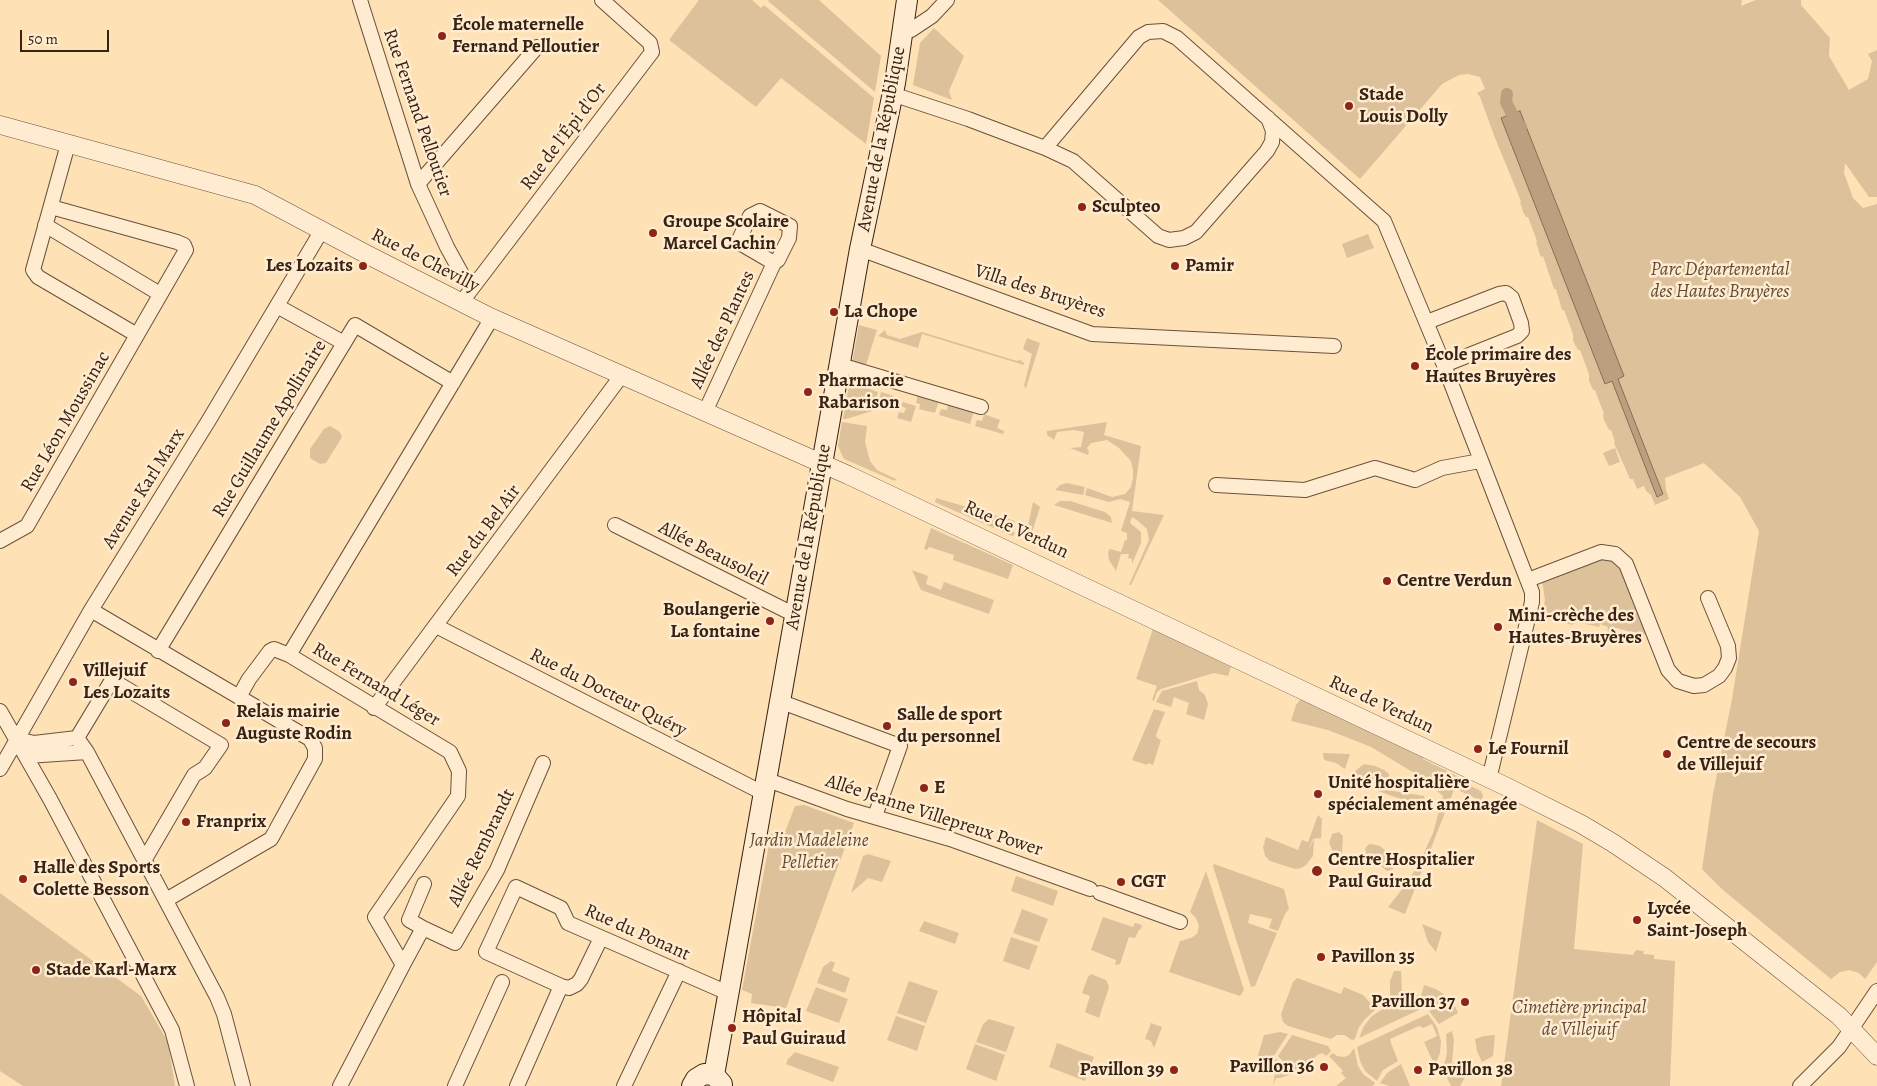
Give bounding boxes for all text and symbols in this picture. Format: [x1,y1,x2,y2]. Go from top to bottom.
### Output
place label: École maternelle Fernand Pelloutier [452,14,599,58]
scale bar [22,20,111,52]
street label: Rue Fernand Pelloutier [377,26,457,200]
text: 50 m [28,29,58,49]
marker: École maternelle Fernand Pelloutier [436,30,448,42]
street label: Avenue de la République [853,44,911,234]
street label: Rue de l'Épi d'Or [516,79,612,195]
place label: Stade Louis Dolly [1359,84,1448,128]
marker: Stade Louis Dolly [1343,100,1355,112]
place label: Sculpteo [1092,196,1161,218]
marker: Sculpteo [1076,201,1088,213]
place label: Groupe Scolaire Marcel Cachin [663,211,789,255]
street label: Rue de Chevilly [367,224,483,298]
marker: Groupe Scolaire Marcel Cachin [647,227,659,239]
place label: Les Lozaits [266,255,353,277]
place label: Pamir [1185,255,1234,277]
park label: Parc Départemental des Hautes Bruyères [1650,259,1790,303]
marker: Les Lozaits [357,260,369,272]
street label: Villa des Bruyères [971,260,1109,324]
marker: Pamir [1169,260,1181,272]
street label: Allée des Plantes [686,267,760,393]
place label: La Chope [844,301,917,323]
marker: La Chope [828,306,840,318]
street label: Rue Guillaume Apollinaire [208,336,332,522]
place label: École primaire des Hautes Bruyères [1425,344,1571,388]
street label: Rue Léon Moussinac [16,348,116,496]
marker: École primaire des Hautes Bruyères [1409,360,1421,372]
place label: Pharmacie Rabarison [818,370,904,414]
marker: Pharmacie Rabarison [802,386,814,398]
street label: Avenue Karl Marx [98,425,190,553]
street label: Avenue de la République [781,442,837,632]
street label: Rue du Bel Air [442,481,526,581]
street label: Rue de Verdun [960,496,1072,564]
street label: Allée Beausoleil [654,517,772,591]
place label: Centre Verdun [1397,570,1512,592]
marker: Centre Verdun [1381,575,1393,587]
place label: Boulangerie La fontaine [663,599,760,643]
place label: Mini-crèche des Hautes-Bruyères [1508,605,1642,649]
marker: Boulangerie La fontaine [764,615,776,627]
marker: Mini-crèche des Hautes-Bruyères [1492,621,1504,633]
street label: Rue Fernand Léger [308,638,444,732]
street label: Rue du Docteur Quéry [526,644,690,742]
place label: Villejuif Les Lozaits [83,660,170,704]
street label: Rue de Verdun [1325,671,1437,739]
marker: Villejuif Les Lozaits [67,676,79,688]
place label: Relais mairie Auguste Rodin [236,701,352,745]
place label: Salle de sport du personnel [897,704,1002,748]
marker: Relais mairie Auguste Rodin [220,717,232,729]
marker: Salle de sport du personnel [881,720,893,732]
place label: Centre de secours de Villejuif [1677,732,1816,776]
place label: Le Fournil [1488,738,1569,760]
marker: Le Fournil [1472,743,1484,755]
marker: Centre de secours de Villejuif [1661,748,1673,760]
street label: Allée Jeanne Villepreux Power [823,770,1045,862]
place label: Unité hospitalière spécialement aménagée [1328,772,1517,816]
place label: E [934,777,945,799]
marker: E [918,782,930,794]
street label: Allée Rembrandt [444,785,520,911]
marker: Unité hospitalière spécialement aménagée [1312,788,1324,800]
place label: Franprix [196,811,266,833]
marker: Franprix [180,816,192,828]
park label: Jardin Madeleine Pelletier [749,830,869,874]
place label: Centre Hospitalier Paul Guiraud [1328,849,1475,893]
place label: Halle des Sports Colette Besson [33,857,160,901]
marker: Centre Hospitalier Paul Guiraud [1310,864,1324,878]
place label: CGT [1131,871,1166,893]
marker: Halle des Sports Colette Besson [17,873,29,885]
marker: CGT [1115,876,1127,888]
place label: Lycée Saint-Joseph [1647,898,1747,942]
street label: Rue du Ponant [581,900,693,966]
marker: Lycée Saint-Joseph [1631,914,1643,926]
place label: Pavillon 35 [1331,946,1415,968]
marker: Pavillon 35 [1315,951,1327,963]
place label: Stade Karl-Marx [46,959,176,981]
marker: Stade Karl-Marx [30,964,42,976]
place label: Pavillon 37 [1371,991,1455,1013]
marker: Pavillon 37 [1459,996,1471,1008]
park label: Cimetière principal de Villejuif [1512,997,1646,1041]
place label: Hôpital Paul Guiraud [742,1006,846,1050]
marker: Hôpital Paul Guiraud [726,1022,738,1034]
place label: Pavillon 36 [1229,1056,1314,1078]
place label: Pavillon 39 [1079,1059,1164,1081]
place label: Pavillon 38 [1428,1059,1513,1081]
marker: Pavillon 36 [1318,1061,1330,1073]
marker: Pavillon 39 [1168,1064,1180,1076]
marker: Pavillon 38 [1412,1064,1424,1076]

